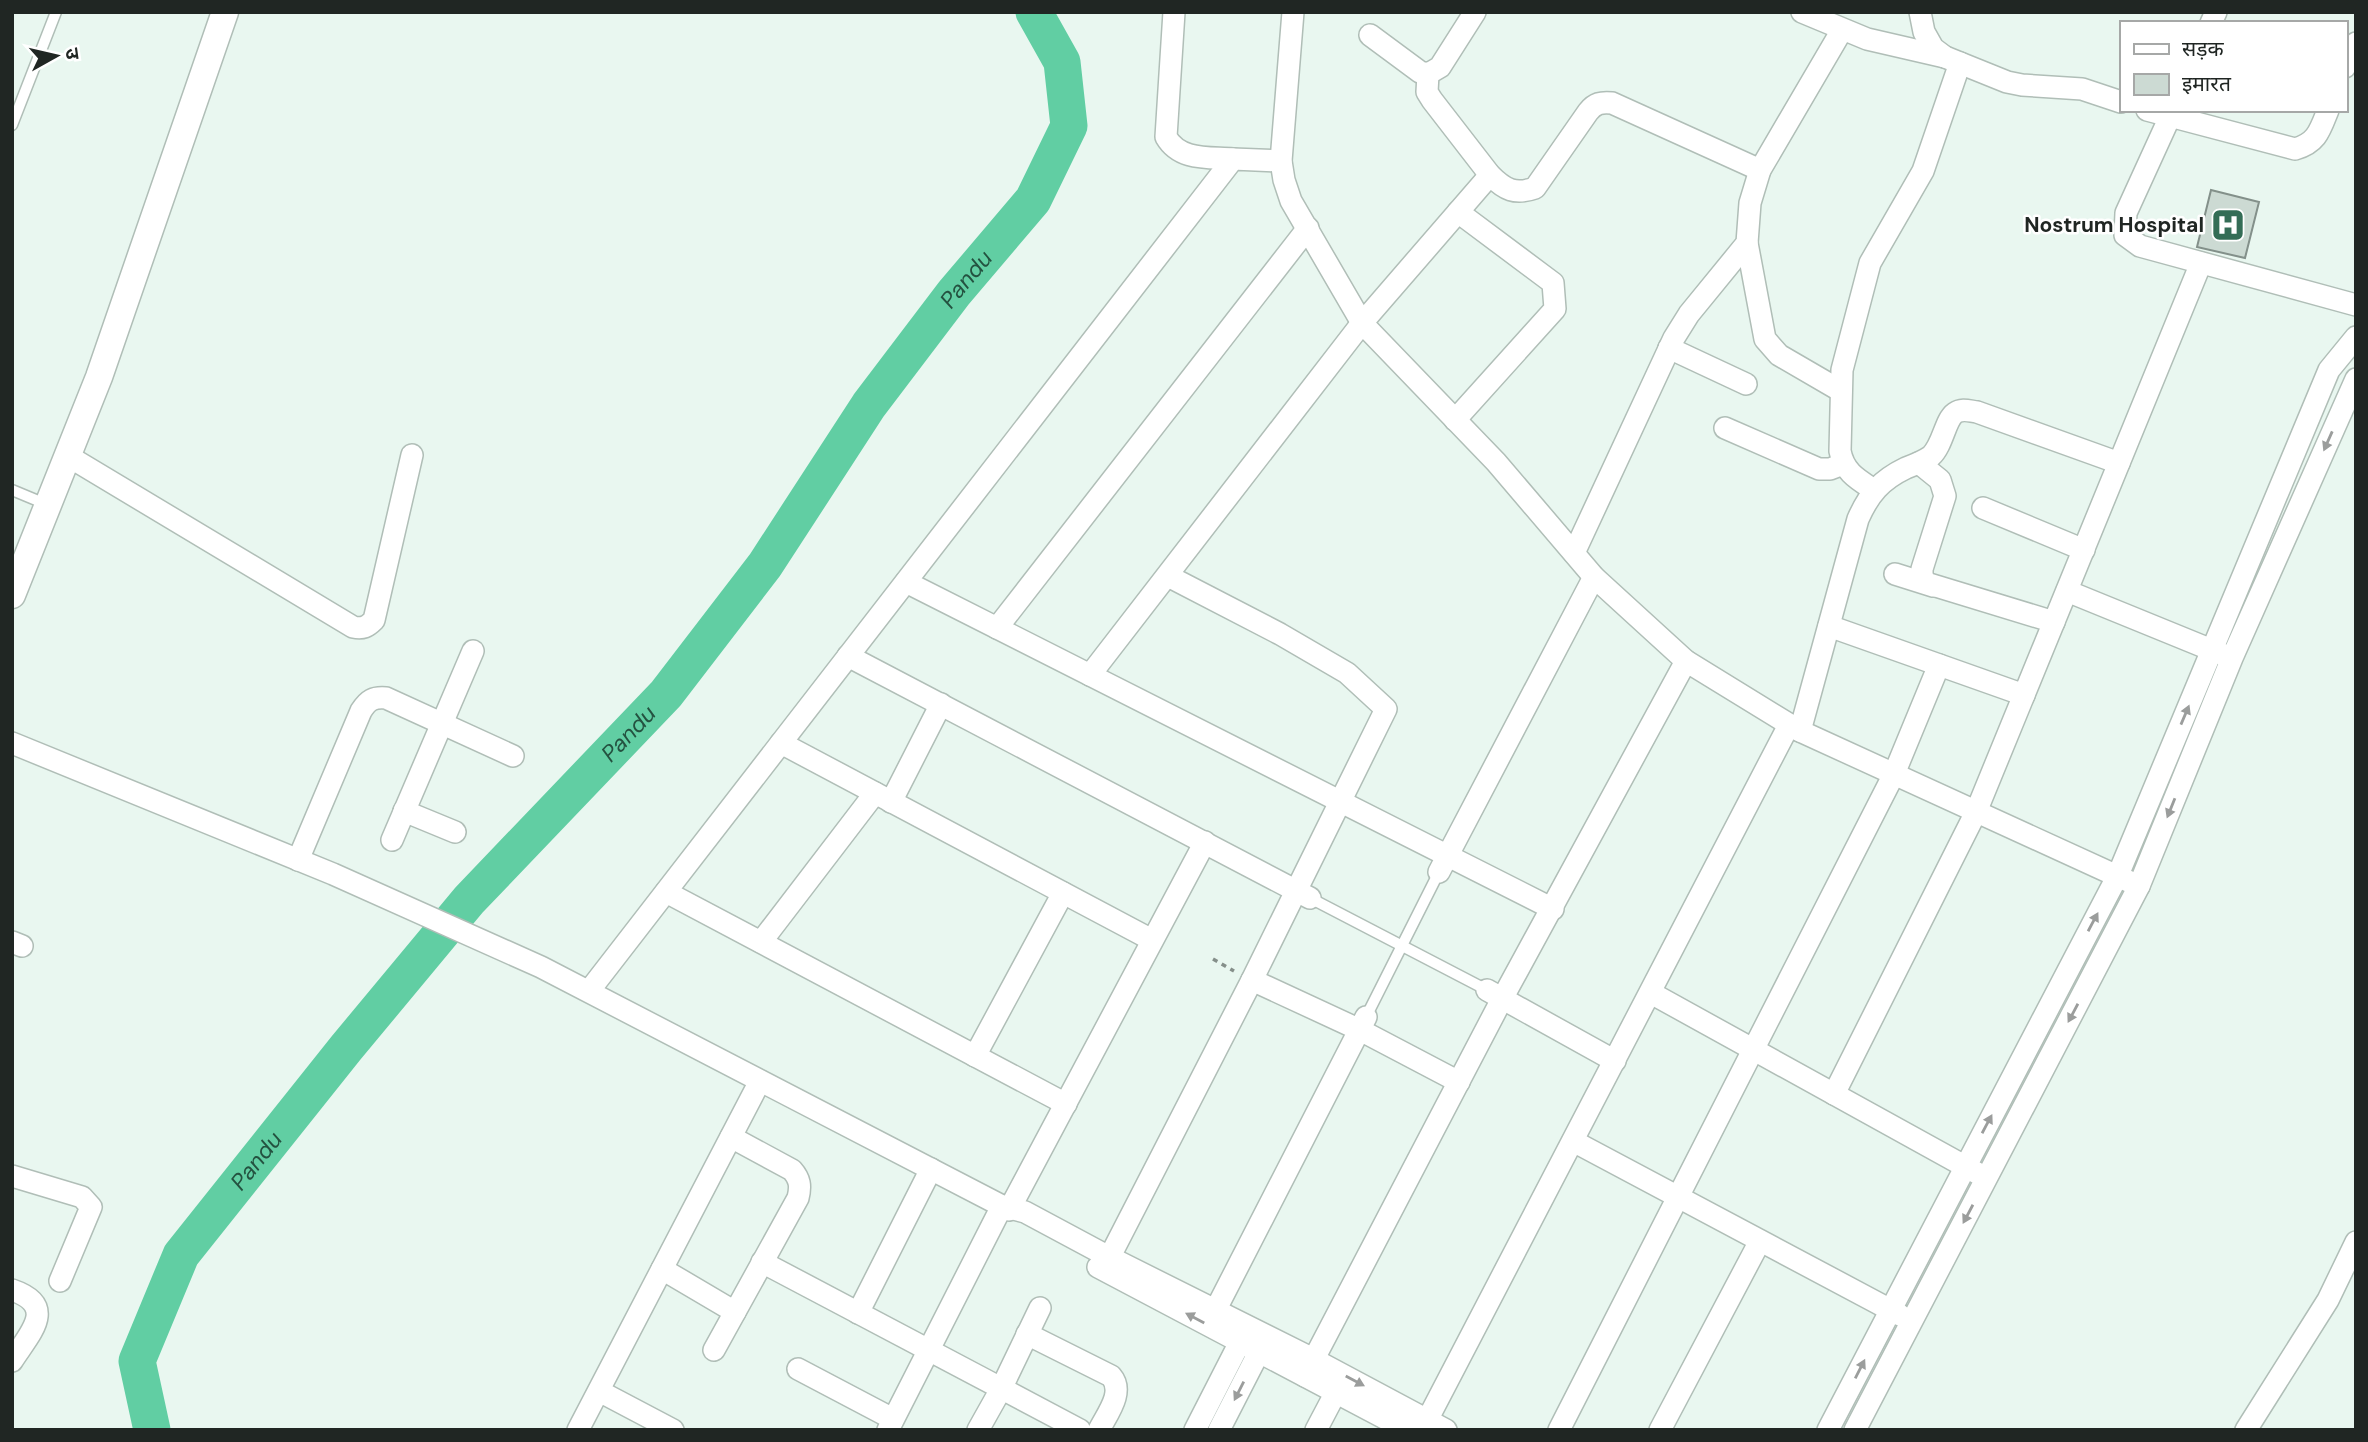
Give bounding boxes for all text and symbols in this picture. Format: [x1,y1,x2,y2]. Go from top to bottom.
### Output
north arrow [21,21,91,91]
legend [2120,21,2347,112]
text: सड़क [2182,35,2224,63]
text: उ [59,46,86,62]
text: इमारत [2182,70,2232,98]
hospital icon: Nostrum Hospital [2209,206,2247,244]
place label: Nostrum Hospital [2024,211,2204,239]
water label: Pandu [933,244,999,314]
one-way arrow [2322,431,2334,451]
water label: Pandu [594,699,662,768]
one-way arrow [2180,704,2191,725]
one-way arrow [2165,797,2176,818]
one-way arrow [2087,913,2099,932]
one-way arrow [2067,1003,2079,1022]
one-way arrow [1982,1114,1993,1134]
water label: Pandu [224,1125,289,1196]
one-way arrow [1962,1204,1973,1224]
one-way arrow [1185,1313,1205,1324]
one-way arrow [1854,1359,1865,1379]
one-way arrow [1345,1375,1365,1387]
one-way arrow [1233,1381,1244,1401]

